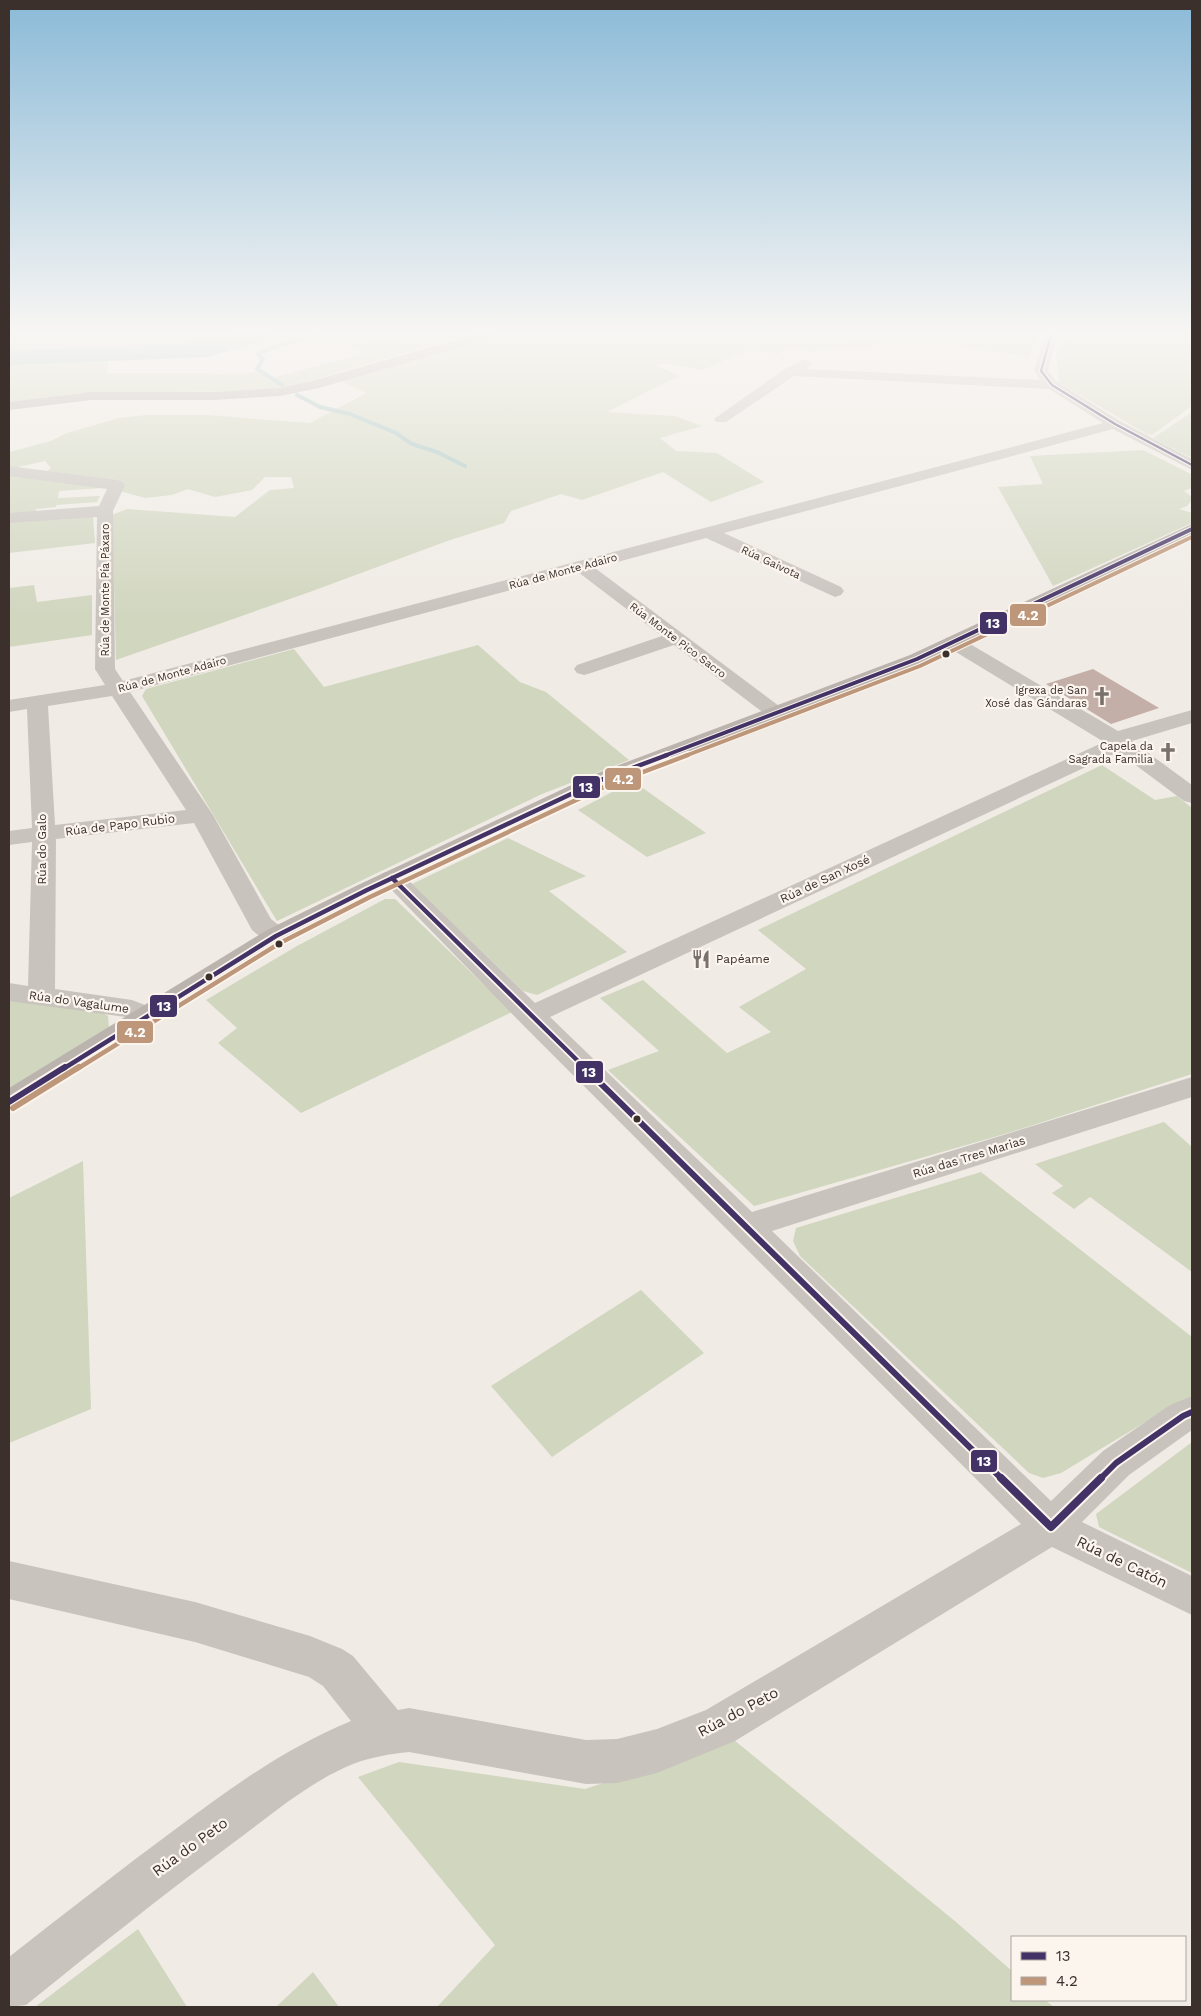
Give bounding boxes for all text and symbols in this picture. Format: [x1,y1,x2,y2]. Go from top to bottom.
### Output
street label: Rúa de Monte Pía Páxaro [99,523,112,657]
street label: Rúa Gaivota [739,543,802,582]
street label: Rúa de Monte Adairo [507,551,619,592]
street label: Rúa Monte Pico Sacro [627,600,729,681]
line badge: 4.2 [1009,603,1047,627]
text: 4.2 [1017,607,1039,623]
line badge: 13 [979,611,1008,635]
text: 13 [986,615,1000,631]
unlabelled marker [941,649,951,659]
street label: Rúa de Monte Adairo [116,654,228,695]
place label: Igrexa de San Xosé das Gándaras [985,684,1087,710]
church icon: Igrexa de San Xosé das Gándaras [1091,685,1113,707]
place label: Capela da Sagrada Familia [1068,740,1153,766]
church icon: Capela da Sagrada Familia [1157,741,1179,763]
line badge: 4.2 [604,767,642,791]
text: 4.2 [612,771,634,787]
line badge: 13 [572,775,601,799]
text: 13 [579,779,593,795]
street label: Rúa de Papo Rubio [64,811,176,839]
street label: Rúa do Galo [35,813,49,885]
street label: Rúa de San Xosé [778,852,872,906]
unlabelled marker [274,939,284,949]
restaurant icon: Papéame [690,948,712,970]
place label: Papéame [716,952,770,966]
unlabelled marker [204,972,214,982]
street label: Rúa do Vagalume [28,988,130,1016]
line badge: 13 [149,994,178,1018]
text: 13 [157,998,171,1014]
line badge: 4.2 [116,1020,154,1044]
text: 4.2 [124,1024,146,1040]
line badge: 13 [575,1060,604,1084]
text: 13 [582,1064,596,1080]
unlabelled marker [632,1114,642,1124]
street label: Rúa das Tres Marias [911,1133,1027,1181]
line badge: 13 [970,1449,998,1473]
text: 13 [977,1453,991,1469]
street label: Rúa de Catón [1074,1532,1170,1592]
street label: Rúa do Peto [695,1683,781,1741]
street label: Rúa do Peto [149,1814,231,1880]
legend [1011,1936,1186,2001]
text: 13 [1056,1947,1071,1965]
text: 4.2 [1056,1972,1078,1990]

